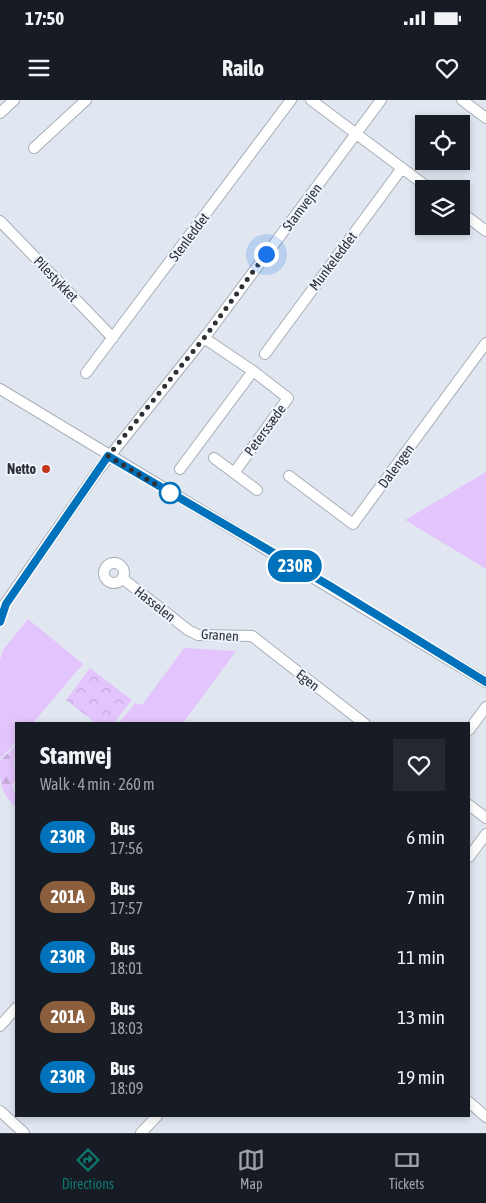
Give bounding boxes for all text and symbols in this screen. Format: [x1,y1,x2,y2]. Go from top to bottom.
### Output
text: 17:50 [25,7,64,29]
icon: menu [25,54,53,82]
icon: heart [433,54,461,82]
text: Railo [222,55,264,81]
map controls [415,115,470,235]
button: locate [415,115,470,170]
street label: Stamvejen [279,180,325,234]
button: layers [415,180,470,235]
street label: Stenleddet [166,210,212,264]
street label: Munkeleddet [306,229,360,293]
your location [254,242,279,267]
street label: Pilestykket [30,253,82,305]
street label: Peterssæde [241,401,289,459]
street label: Dalengen [375,441,417,491]
place label: Netto [7,461,36,477]
marker: Netto [40,463,52,475]
unlabelled marker [159,482,181,504]
line badge: 230R [260,550,330,582]
text: 230R [278,555,312,576]
street label: Hasselen [131,583,179,625]
street label: Granen [201,626,239,644]
street label: Egen [293,666,323,694]
button: heart [393,739,445,791]
text: Stamvej [40,742,112,769]
text: Walk · 4 min · 260 m [40,775,154,793]
text: Bus [110,817,135,839]
text: 230R [50,826,85,847]
text: 6 min [406,826,445,848]
text: 17:56 [110,839,143,857]
text: Bus [110,877,135,899]
text: 201A [50,886,85,907]
text: 7 min [406,886,445,908]
text: 17:57 [110,899,143,917]
text: Bus [110,937,135,959]
text: 230R [50,946,85,967]
text: 11 min [397,946,445,968]
text: 18:01 [110,959,143,977]
text: Bus [110,997,135,1019]
text: 201A [50,1006,85,1027]
text: 13 min [397,1006,445,1028]
text: 18:03 [110,1019,143,1037]
text: Bus [110,1057,135,1079]
text: 230R [50,1066,85,1087]
text: 19 min [397,1066,445,1088]
text: 18:09 [110,1079,143,1097]
tab: Directions [62,1146,114,1192]
tab: Map [237,1146,265,1192]
tab: Tickets [389,1146,424,1192]

